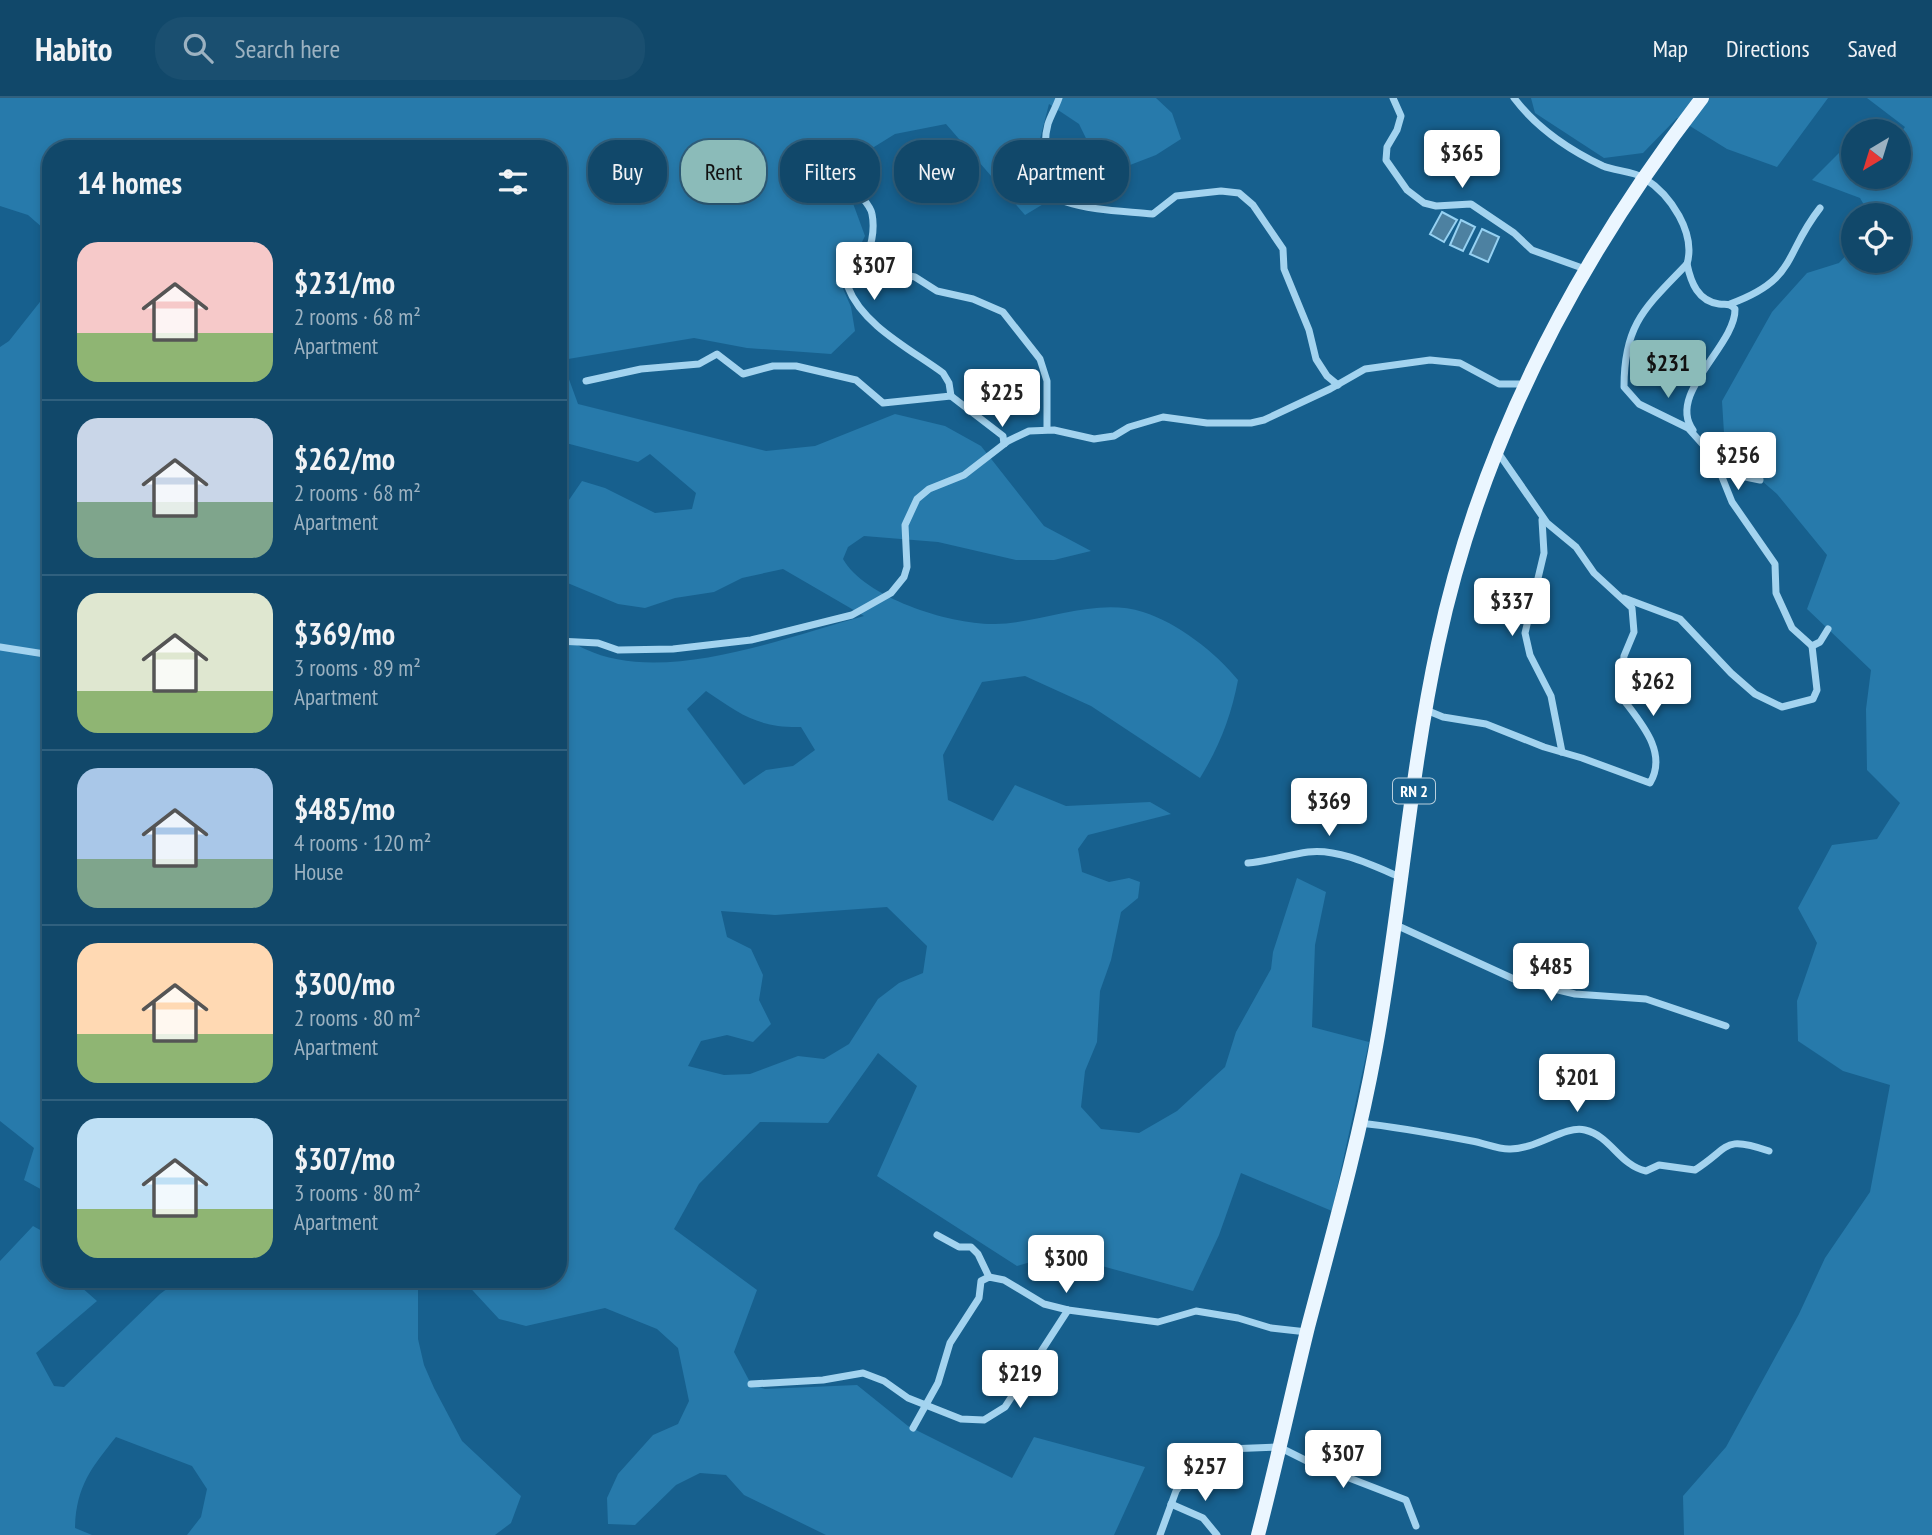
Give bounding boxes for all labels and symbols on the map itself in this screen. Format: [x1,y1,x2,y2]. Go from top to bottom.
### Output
north arrow [1841,119,1911,189]
pin: $365 [1421,130,1503,190]
pin: $307 [833,242,915,302]
pin: $231 [1627,341,1709,400]
pin: $225 [961,370,1043,429]
pin: $256 [1697,432,1779,492]
pin: $337 [1471,578,1553,638]
pin: $262 [1612,658,1694,718]
pin: $369 [1288,778,1370,838]
road number: RN 2 [1393,778,1435,804]
pin: $485 [1510,944,1592,1003]
pin: $201 [1536,1054,1618,1114]
pin: $300 [1025,1236,1107,1295]
pin: $219 [979,1350,1061,1410]
pin: $307 [1302,1430,1384,1490]
pin: $257 [1164,1444,1246,1503]

